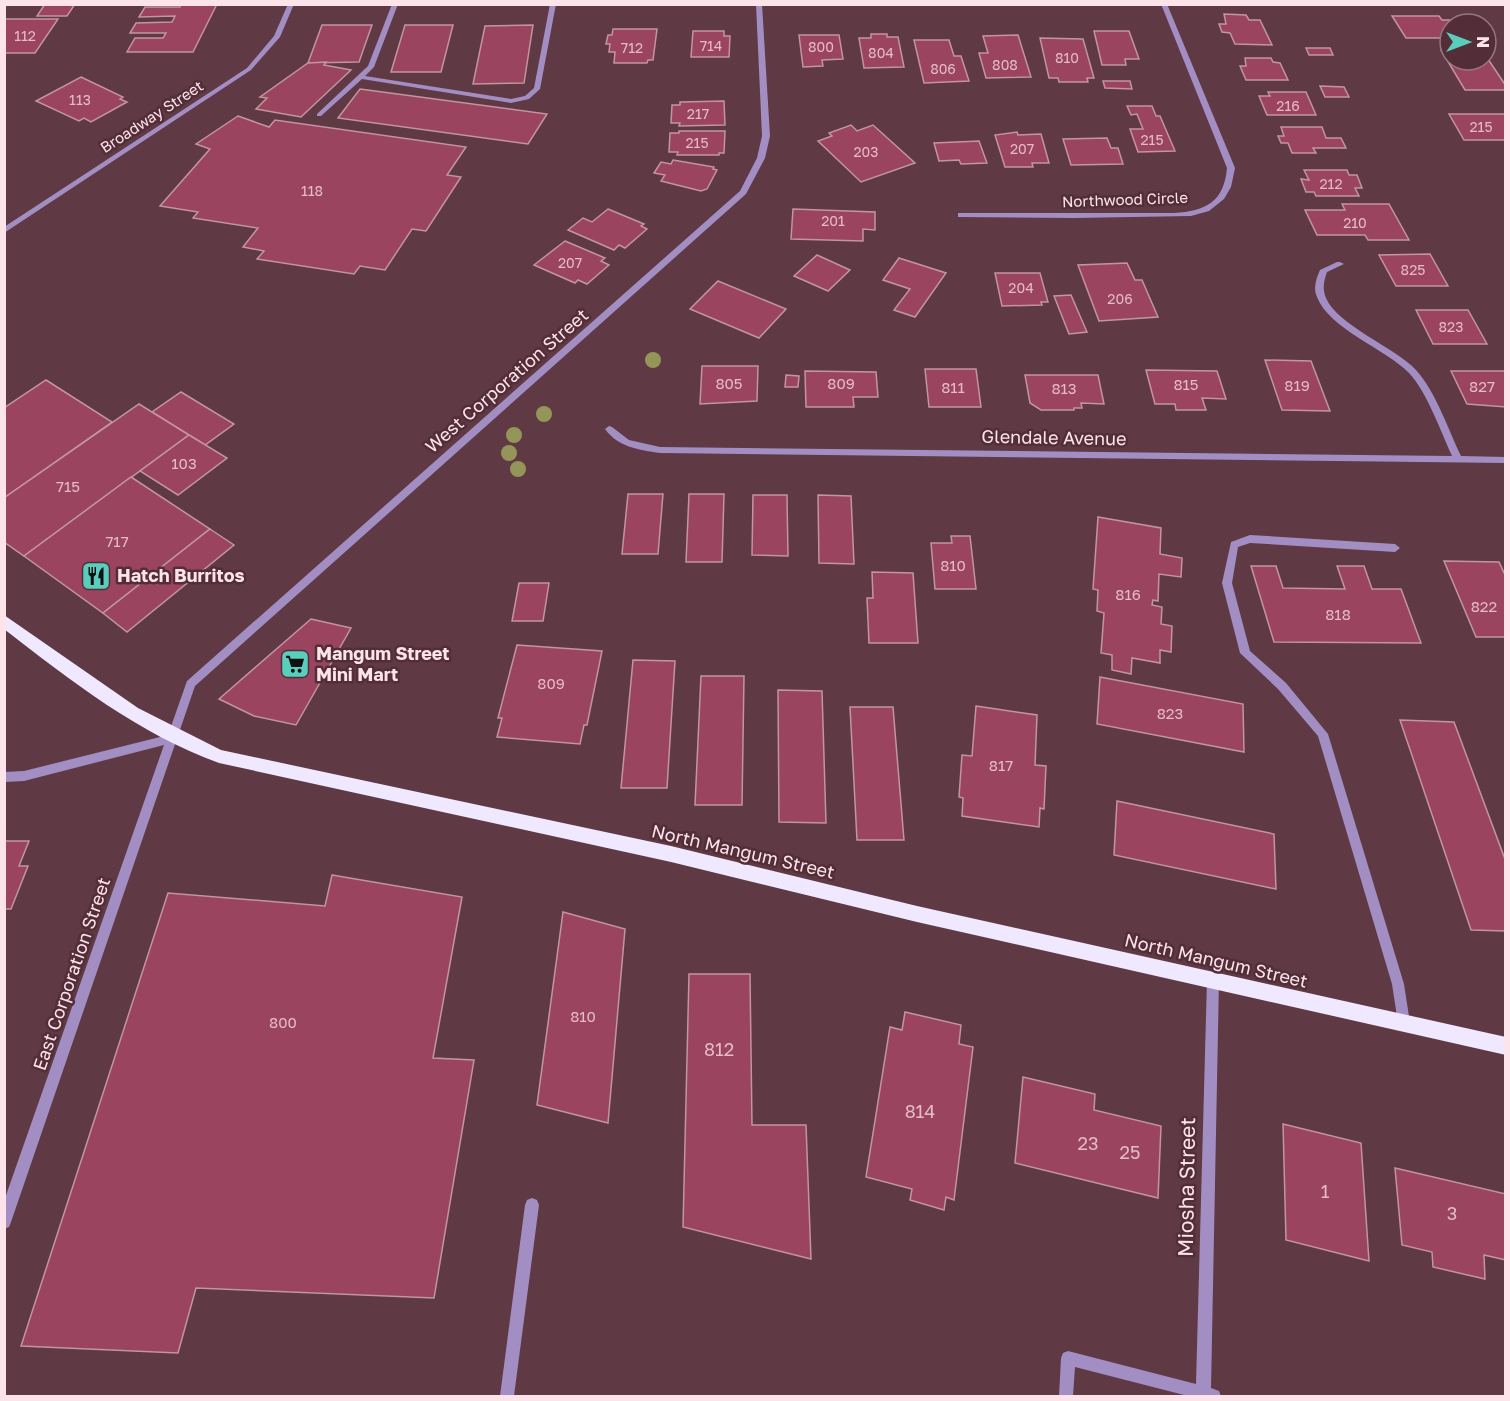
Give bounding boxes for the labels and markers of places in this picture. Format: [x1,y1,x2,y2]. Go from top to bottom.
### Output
restaurant icon: Hatch Burritos [80,560,112,592]
place label: Hatch Burritos [117,564,245,586]
place label: Mangum Street Mini Mart [316,642,450,685]
supermarket icon: Mangum Street Mini Mart [279,648,311,680]

